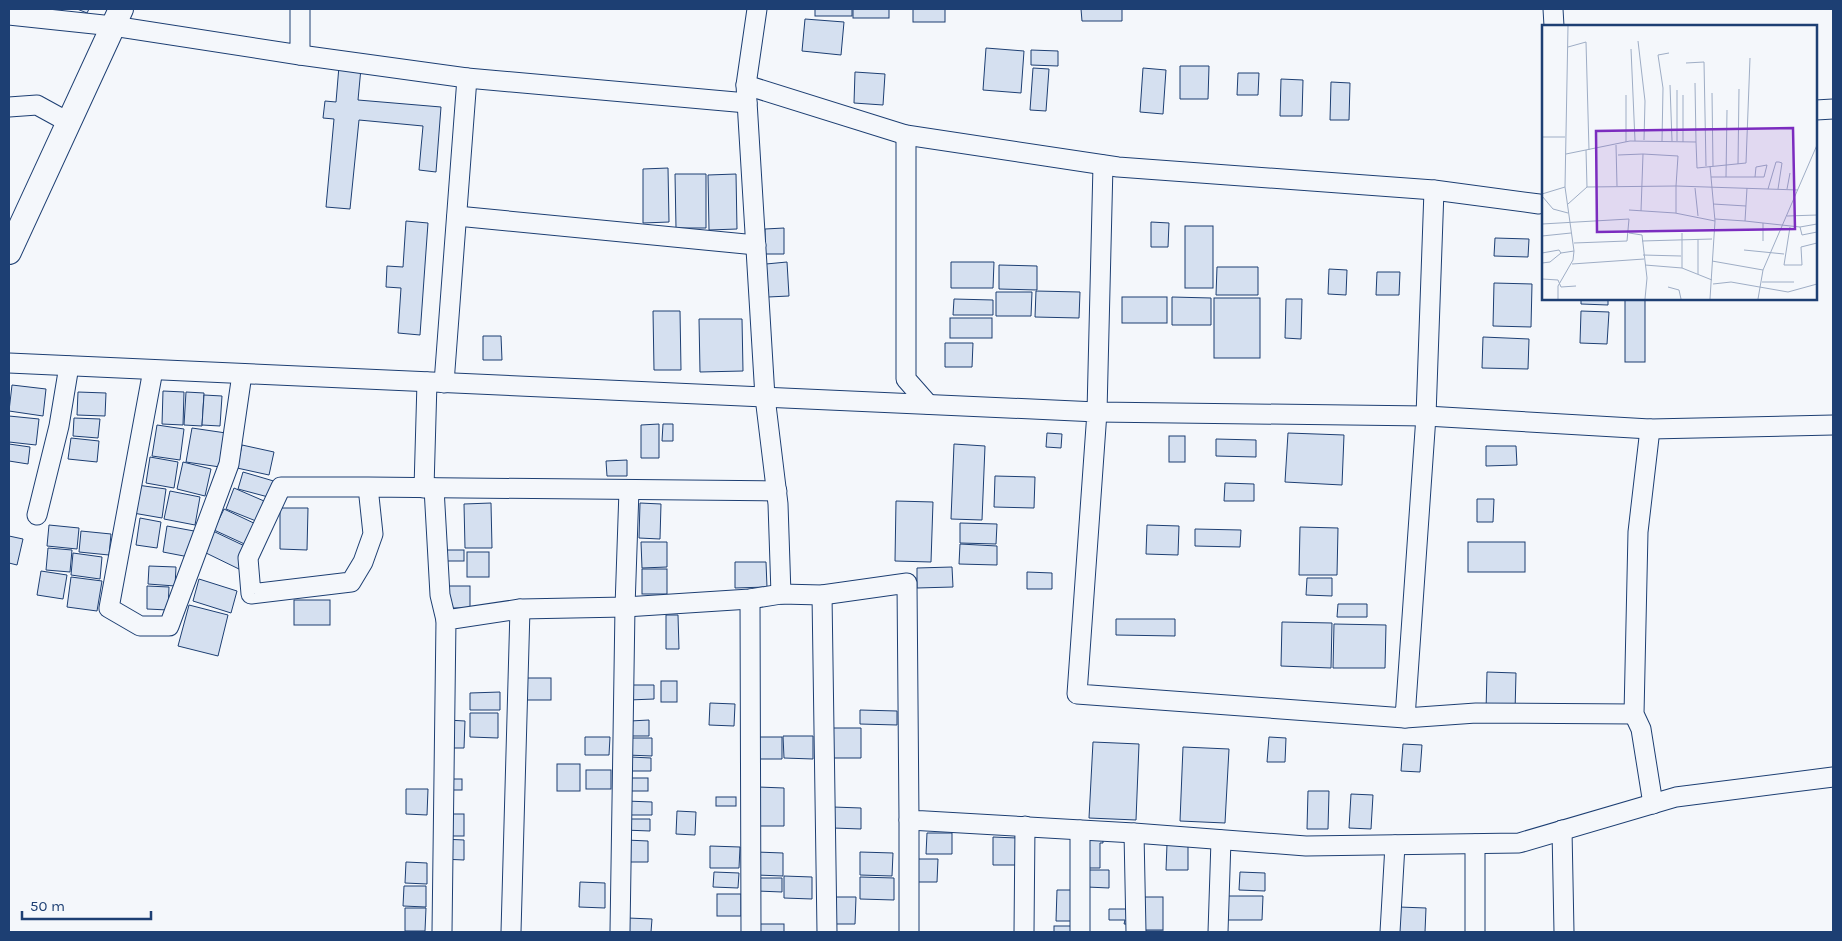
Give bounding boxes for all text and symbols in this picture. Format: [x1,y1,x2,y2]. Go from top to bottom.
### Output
inset map [1542,25,1817,300]
scale bar [22,888,151,920]
text: 50 m [30,897,65,915]

